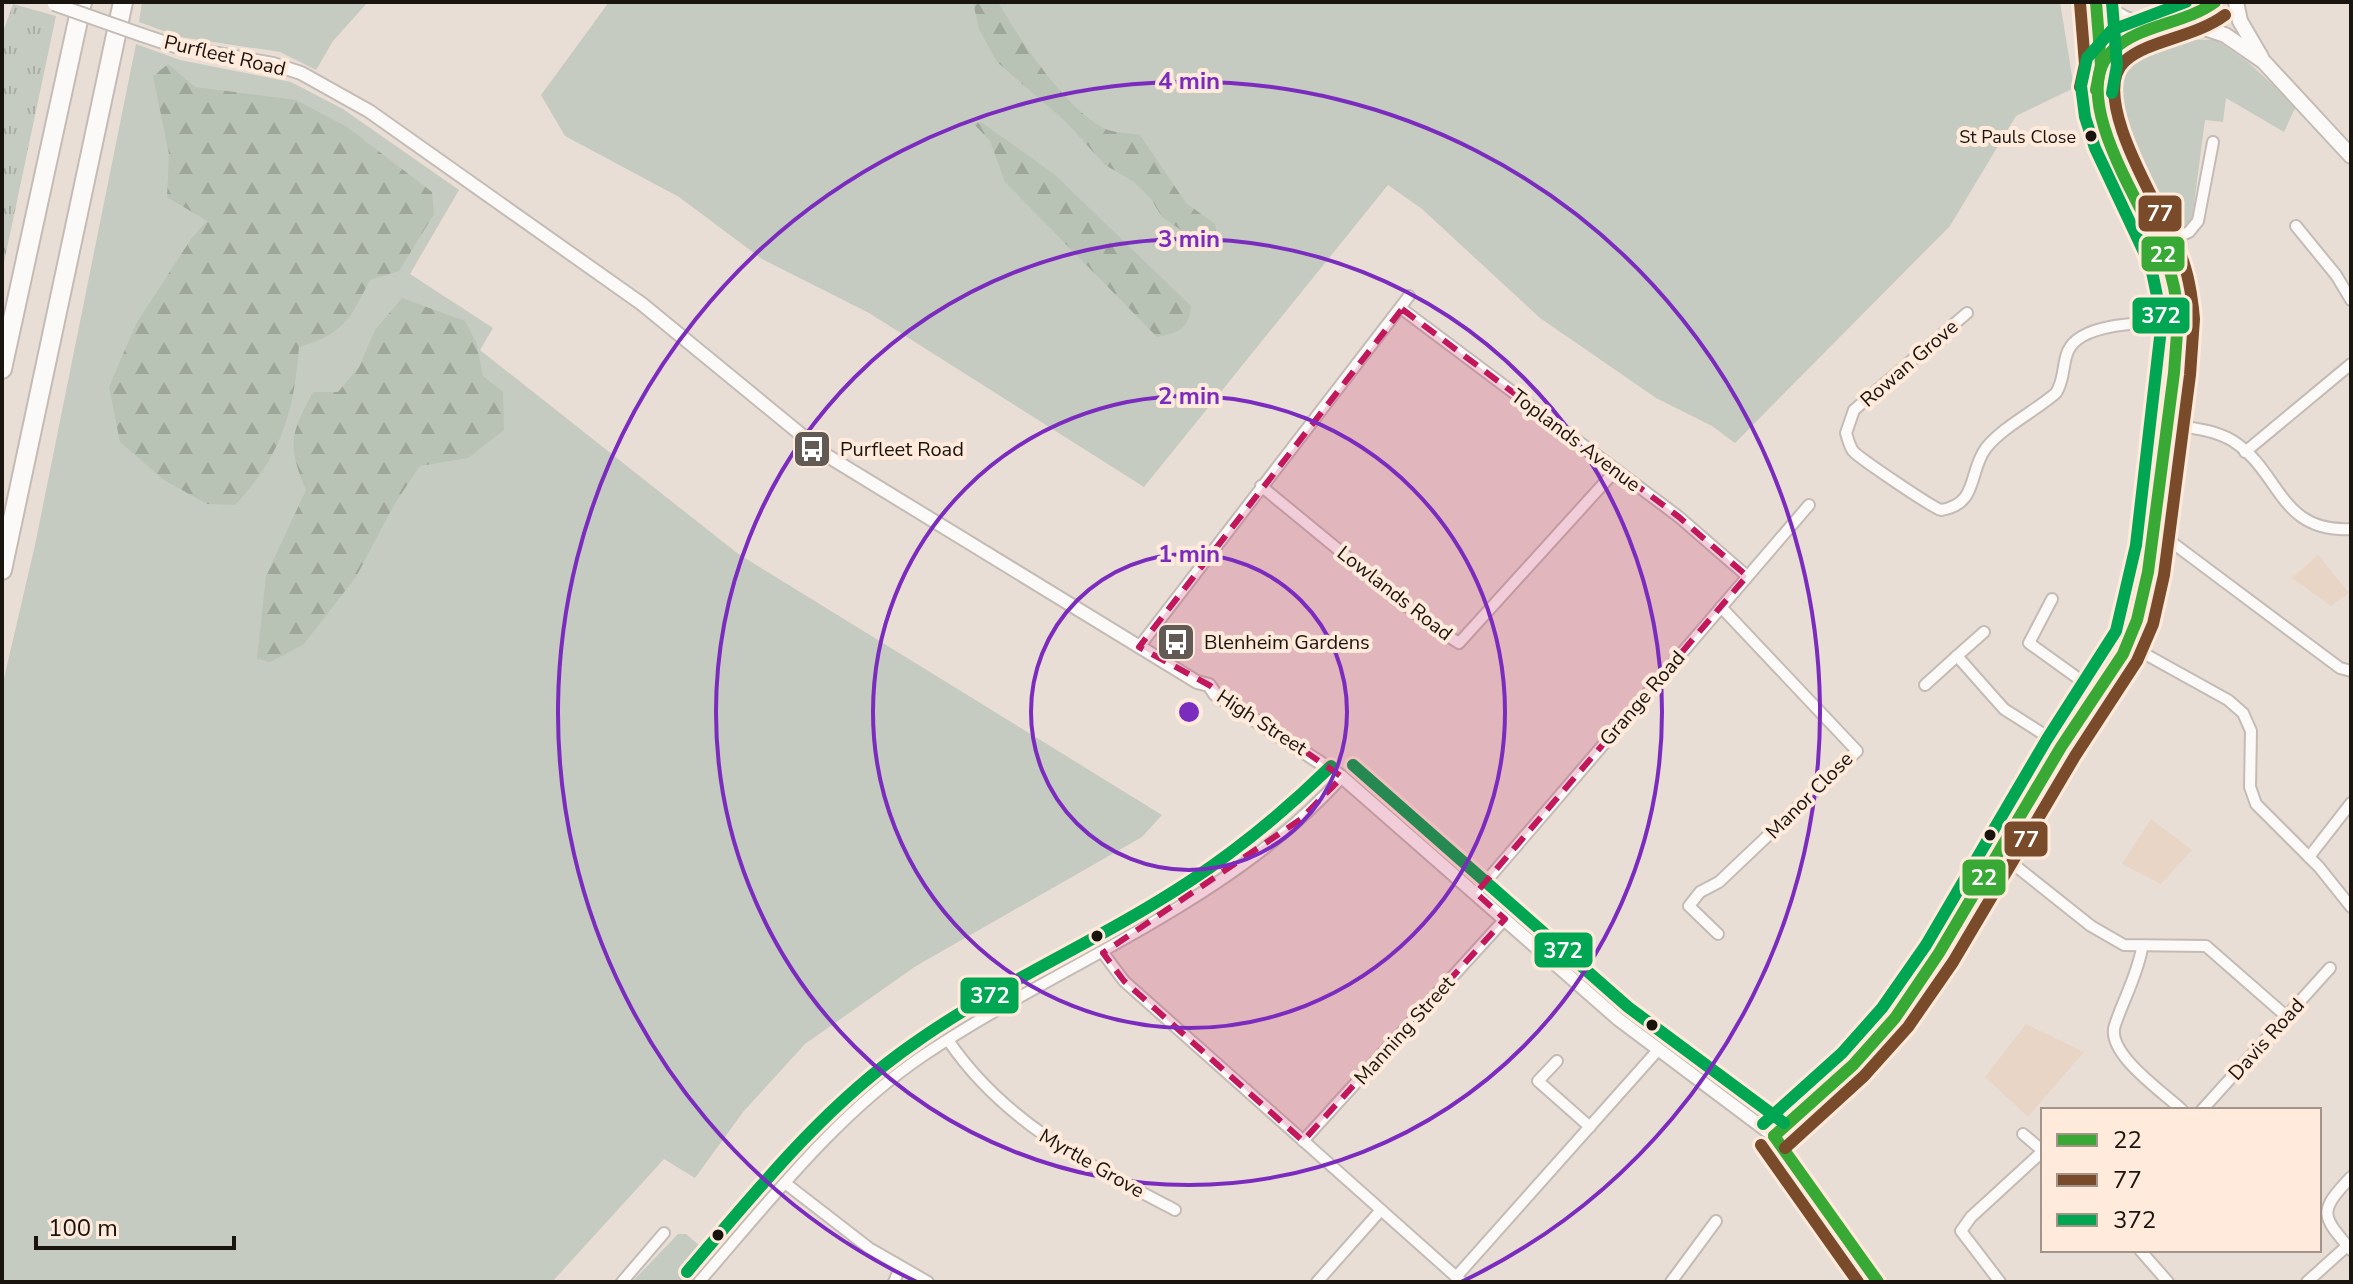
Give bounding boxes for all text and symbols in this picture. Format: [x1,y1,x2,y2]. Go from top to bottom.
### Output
street label: Purfleet Road [162,28,288,83]
text: 4 min [1158,65,1220,97]
place label: St Pauls Close [1959,125,2076,149]
marker: St Pauls Close [2083,128,2099,144]
line badge: 77 [2137,194,2183,233]
text: 77 [2147,199,2173,229]
text: 3 min [1158,223,1220,255]
line badge: 22 [2140,235,2186,273]
text: 22 [2150,240,2176,270]
line badge: 372 [2131,296,2191,335]
text: 372 [2141,301,2181,331]
street label: Rowan Grove [1855,313,1964,413]
text: 2 min [1158,380,1220,412]
street label: Toplands Avenue [1505,383,1646,498]
bus stop icon: Purfleet Road [791,428,833,470]
place label: Purfleet Road [840,436,964,463]
text: 1 min [1158,538,1220,570]
street label: Lowlands Road [1331,540,1458,647]
bus stop icon: Blenheim Gardens [1155,621,1197,663]
place label: Blenheim Gardens [1204,629,1370,656]
street label: Grange Road [1594,645,1691,752]
street label: High Street [1211,683,1313,762]
centre of rings [1175,698,1203,726]
street label: Manor Close [1760,746,1859,845]
line badge: 77 [2003,820,2049,858]
text: 77 [2013,825,2039,855]
unlabelled marker [1982,827,1998,843]
line badge: 22 [1961,858,2007,897]
text: 22 [1971,863,1997,893]
unlabelled marker [1089,928,1105,944]
line badge: 372 [1533,931,1594,969]
text: 372 [1543,936,1583,966]
street label: Manning Street [1348,969,1461,1091]
line badge: 372 [959,976,1020,1015]
text: 372 [970,981,1010,1011]
street label: Davis Road [2222,993,2310,1086]
unlabelled marker [1644,1017,1660,1033]
legend [2041,1108,2321,1252]
street label: Myrtle Grove [1034,1122,1149,1204]
text: 22 [2113,1124,2142,1156]
text: 77 [2113,1164,2142,1196]
scale bar [36,1200,234,1250]
text: 372 [2113,1204,2156,1236]
text: 100 m [48,1212,118,1244]
unlabelled marker [710,1227,726,1243]

